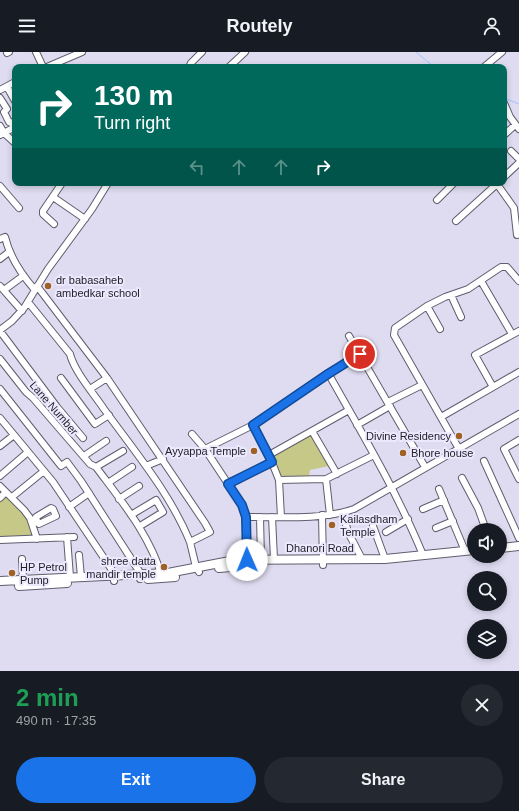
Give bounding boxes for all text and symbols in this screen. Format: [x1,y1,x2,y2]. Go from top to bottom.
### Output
icon: menu [16,15,38,37]
icon: person [481,15,503,37]
text: Routely [226,16,293,36]
icon: right [28,80,80,132]
text: 130 m [94,80,173,111]
text: Turn right [94,113,170,133]
icon: left [186,156,208,178]
icon: ahead [228,156,250,178]
icon: ahead [270,156,292,178]
icon: right [312,156,334,178]
place label: dr babasaheb ambedkar school [56,274,140,299]
marker: dr babasaheb ambedkar school [43,281,53,291]
pin [343,337,377,371]
icon: arrive [349,343,371,365]
street label: Lane Number [28,379,81,437]
place label: Divine Residency [366,430,451,442]
marker: Divine Residency [454,431,464,441]
place label: Ayyappa Temple [165,445,246,457]
marker: Ayyappa Temple [249,446,259,456]
place label: Bhore house [411,447,473,459]
marker: Bhore house [398,448,408,458]
place label: Kailasdham Temple [340,513,397,538]
marker: Kailasdham Temple [327,520,337,530]
map controls [467,523,507,659]
button: sound [467,523,507,563]
position arrow [226,539,268,581]
street label: Dhanori Road [286,542,354,554]
place label: shree datta mandir temple [86,555,157,580]
place label: HP Petrol Pump [20,561,67,586]
marker: shree datta mandir temple [159,562,169,572]
marker: HP Petrol Pump [7,568,17,578]
button: search [467,571,507,611]
button: layers [467,619,507,659]
text: 2 min [16,684,79,711]
button: close [461,684,503,726]
text: 490 m · 17:35 [16,713,96,728]
button: Exit [16,757,256,803]
button: Share [264,757,503,803]

